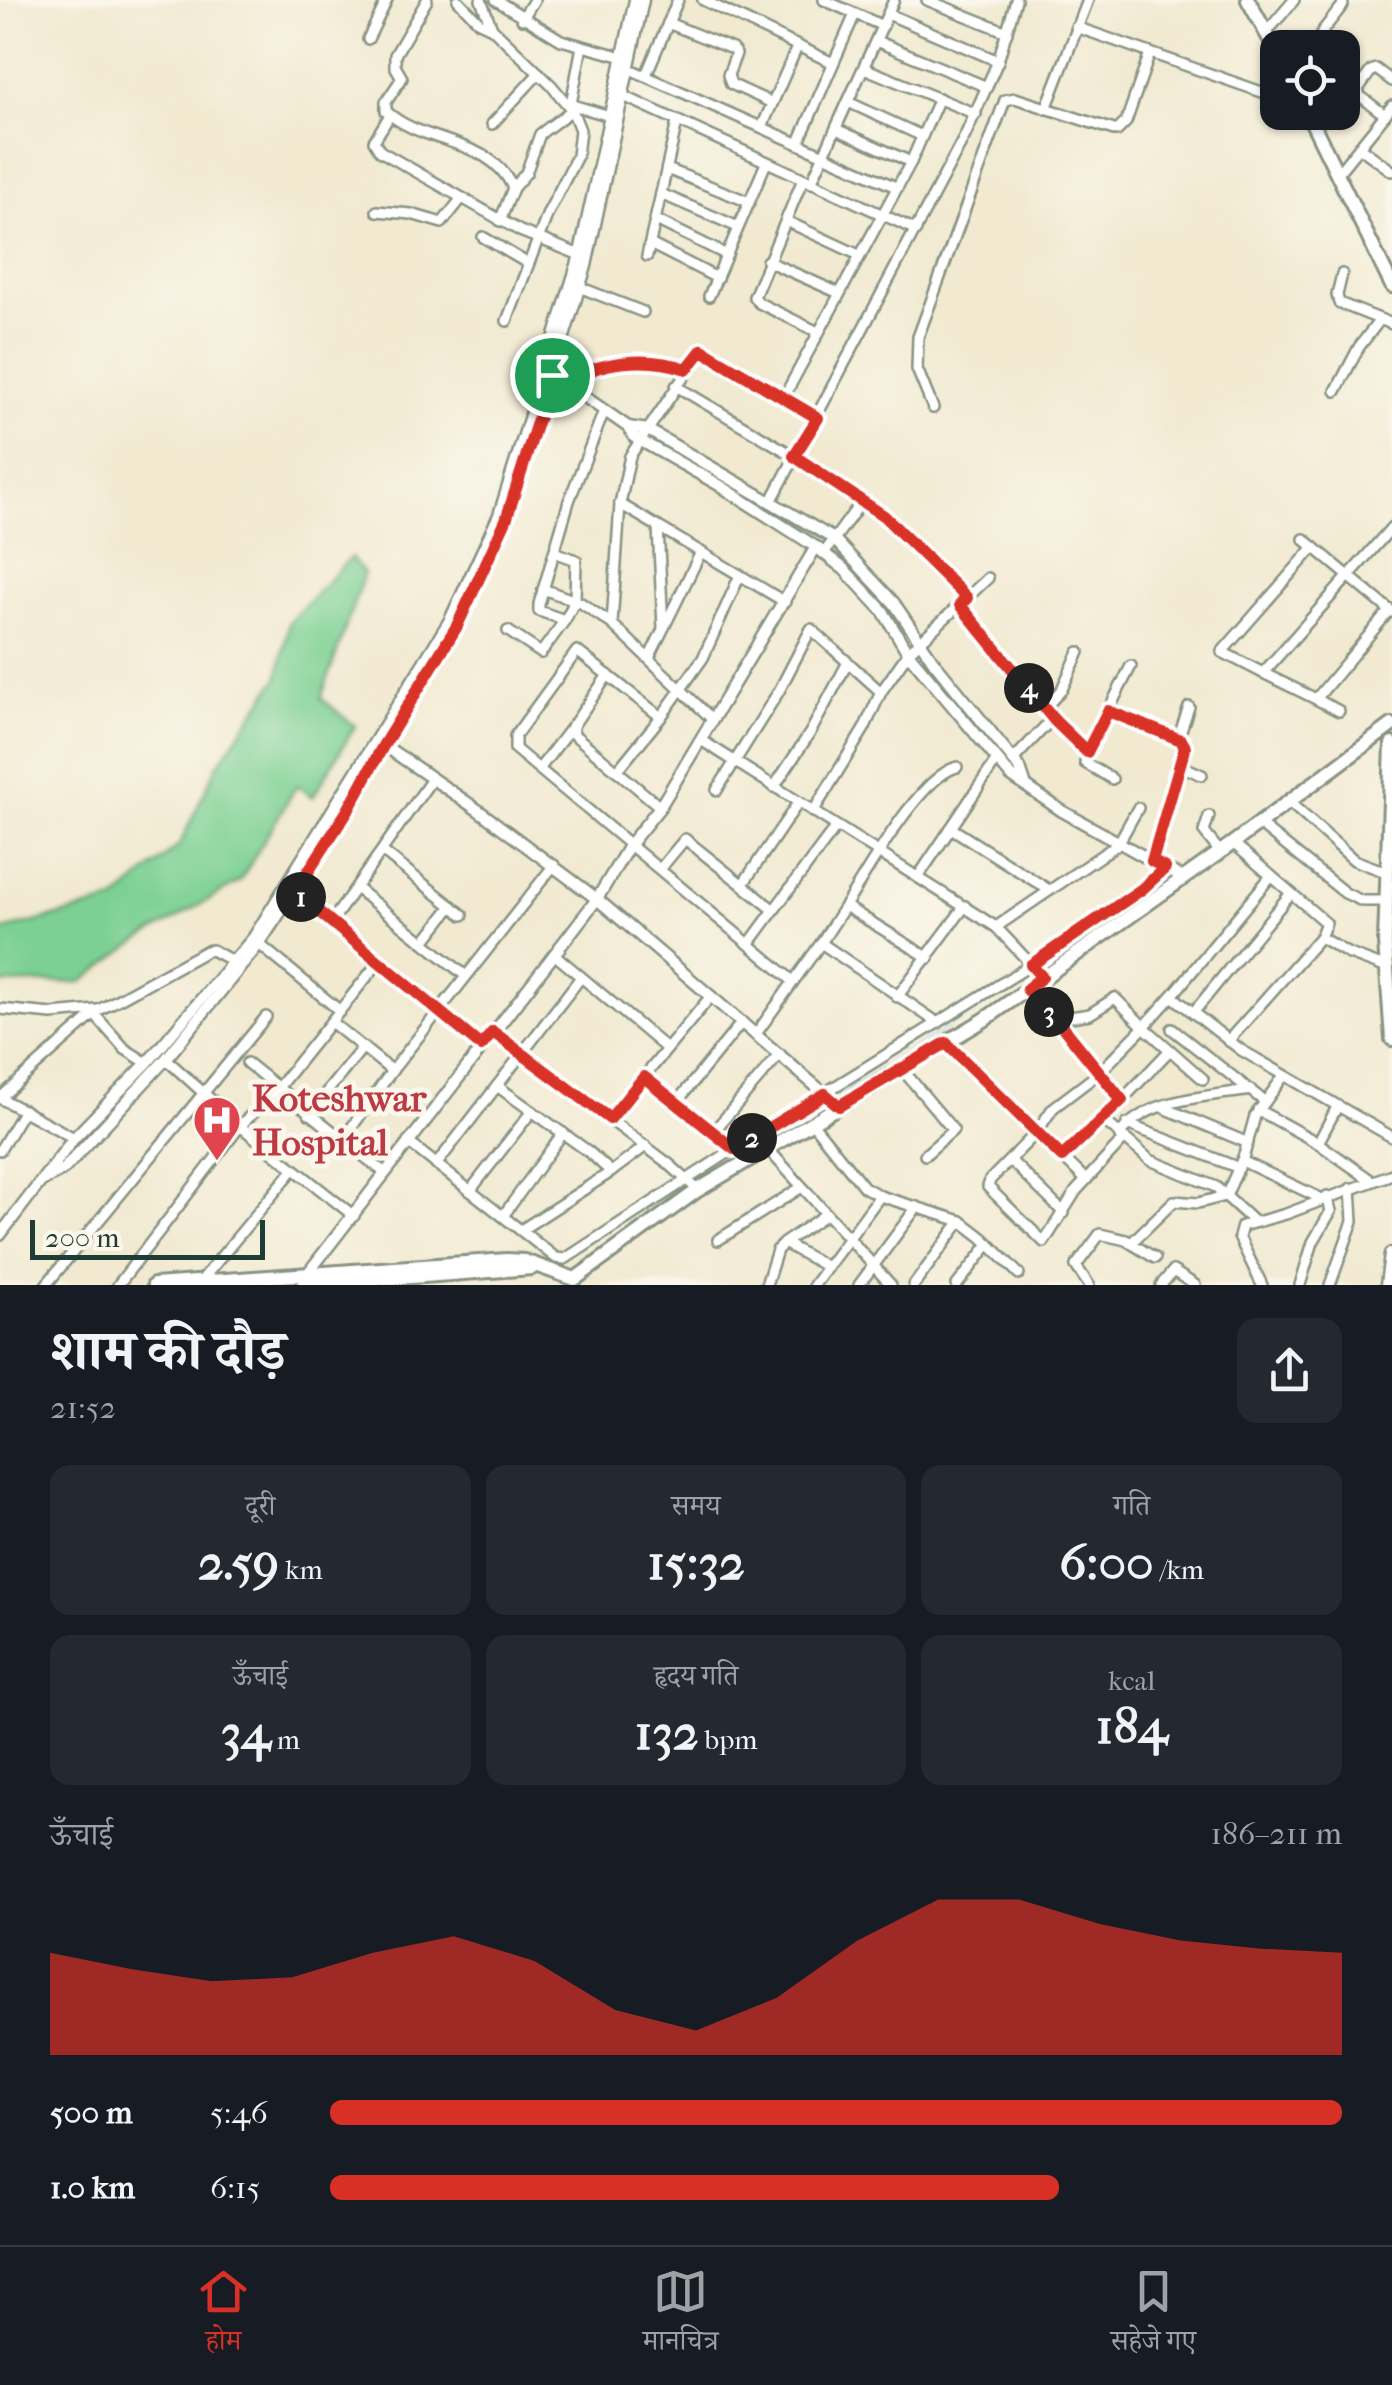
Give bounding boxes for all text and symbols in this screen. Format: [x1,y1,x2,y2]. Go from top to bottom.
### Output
map controls [1260,30,1360,130]
button: locate [1260,30,1360,130]
pin [510,333,595,418]
icon: arrive [525,348,580,403]
pin: 4 [1004,663,1054,713]
text: 4 [1021,671,1037,704]
pin: 1 [276,872,326,922]
text: 1 [296,880,306,913]
pin: 3 [1024,987,1074,1037]
text: 3 [1043,995,1055,1028]
place label: Koteshwar Hospital [252,1076,427,1165]
hospital icon: Koteshwar Hospital [191,1094,243,1162]
pin: 2 [727,1113,777,1163]
text: 2 [745,1121,759,1154]
scale bar [30,1215,265,1260]
text: 200 m [45,1221,120,1254]
button: share [1237,1318,1342,1423]
text: शाम की दौड़ [50,1319,286,1383]
text: 21:52 [50,1389,116,1426]
text: दूरी [245,1489,276,1522]
text: समय [671,1489,721,1522]
text: गति [1113,1489,1150,1522]
text: 2.59 [198,1533,279,1592]
text: 15:32 [647,1533,745,1592]
text: 6:00 [1059,1533,1154,1592]
text: km [279,1553,323,1586]
text: /km [1154,1553,1204,1586]
text: ऊँचाई [233,1659,288,1692]
text: हृदय गति [654,1659,738,1692]
text: kcal [1108,1664,1155,1697]
text: 184 [1096,1697,1168,1756]
text: 34 [221,1703,271,1762]
text: 132 [634,1703,699,1762]
text: m [271,1723,300,1756]
text: bpm [699,1723,758,1756]
text: 186–211 m [1210,1815,1342,1852]
text: ऊँचाई [50,1816,113,1853]
text: 500 m [50,2094,133,2131]
text: 5:46 [210,2094,268,2131]
text: 1.0 km [50,2169,135,2206]
text: 6:15 [210,2169,260,2206]
tab: होम [196,2264,251,2368]
tab: मानचित्र [643,2264,719,2368]
tab: सहेजे गए [1110,2264,1196,2368]

